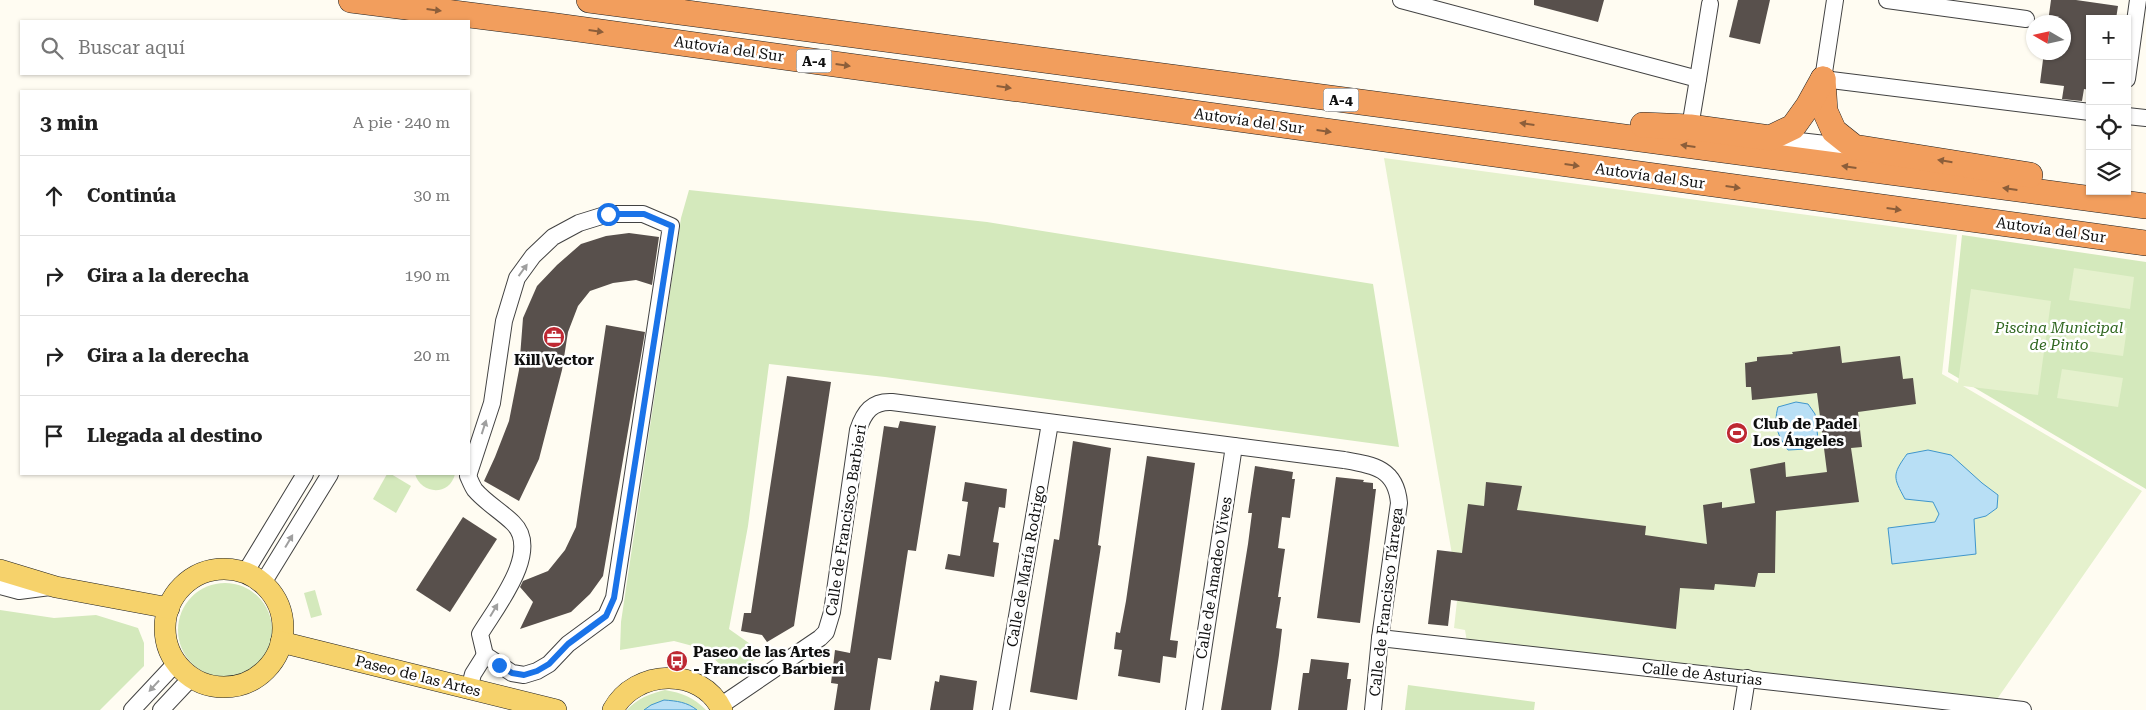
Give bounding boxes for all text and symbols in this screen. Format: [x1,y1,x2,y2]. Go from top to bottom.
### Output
one-way arrow [427,6,443,14]
north arrow [2026,15,2071,60]
map controls [2086,15,2131,195]
button: + [2086,15,2131,60]
search box [20,20,470,75]
one-way arrow [588,27,604,35]
street label: Autovía del Sur [673,32,785,66]
icon: search [38,34,66,62]
text: Buscar aquí [78,36,185,59]
road number: A-4 [796,49,832,72]
button: − [2086,60,2131,105]
one-way arrow [836,61,852,69]
one-way arrow [997,83,1013,91]
road number: A-4 [1324,88,1358,112]
street label: Autovía del Sur [1193,104,1305,138]
button: locate [2086,105,2131,150]
text: 3 min [40,111,98,135]
text: A pie · 240 m [353,113,450,132]
one-way arrow [1518,120,1534,128]
one-way arrow [1317,127,1333,135]
one-way arrow [1680,141,1696,149]
button: layers [2086,150,2131,195]
one-way arrow [1937,157,1953,165]
street label: Autovía del Sur [1594,159,1706,193]
one-way arrow [1564,161,1580,169]
one-way arrow [1841,163,1857,171]
icon: ahead [40,182,68,210]
one-way arrow [1725,183,1741,191]
text: Continúa [87,184,176,207]
one-way arrow [2002,184,2018,192]
text: 30 m [413,186,450,205]
route start [597,203,620,226]
one-way arrow [1886,205,1902,213]
street label: Autovía del Sur [1995,213,2107,247]
icon: right [40,262,68,290]
one-way arrow [518,263,528,277]
text: Gira a la derecha [87,264,249,287]
text: 190 m [404,266,450,285]
park label: Piscina Municipal de Pinto [1994,319,2124,354]
office icon: Kill Vector [542,325,566,349]
icon: right [40,342,68,370]
text: Gira a la derecha [87,344,249,367]
text: 20 m [413,346,450,365]
place label: Kill Vector [514,351,594,369]
place label: Club de Padel Los Ángeles [1753,415,1857,450]
one-way arrow [481,419,488,434]
sports icon: Club de Padel Los Ángeles [1725,421,1749,445]
icon: arrive [40,422,68,450]
street label: Calle de Francisco Barbieri [822,423,870,617]
text: Llegada al destino [87,424,263,447]
street label: Calle de María Rodrigo [1003,484,1049,648]
street label: Calle de Amadeo Vives [1192,496,1236,660]
street label: Calle de Francisco Tárrega [1365,507,1407,697]
one-way arrow [284,535,293,548]
one-way arrow [490,604,499,617]
place label: Paseo de las Artes - Francisco Barbieri [693,643,844,678]
bus stop icon: Paseo de las Artes - Francisco Barbieri [665,649,689,673]
street label: Paseo de las Artes [353,652,483,700]
route end [488,654,511,677]
street label: Calle de Asturias [1641,659,1763,689]
one-way arrow [148,680,160,692]

